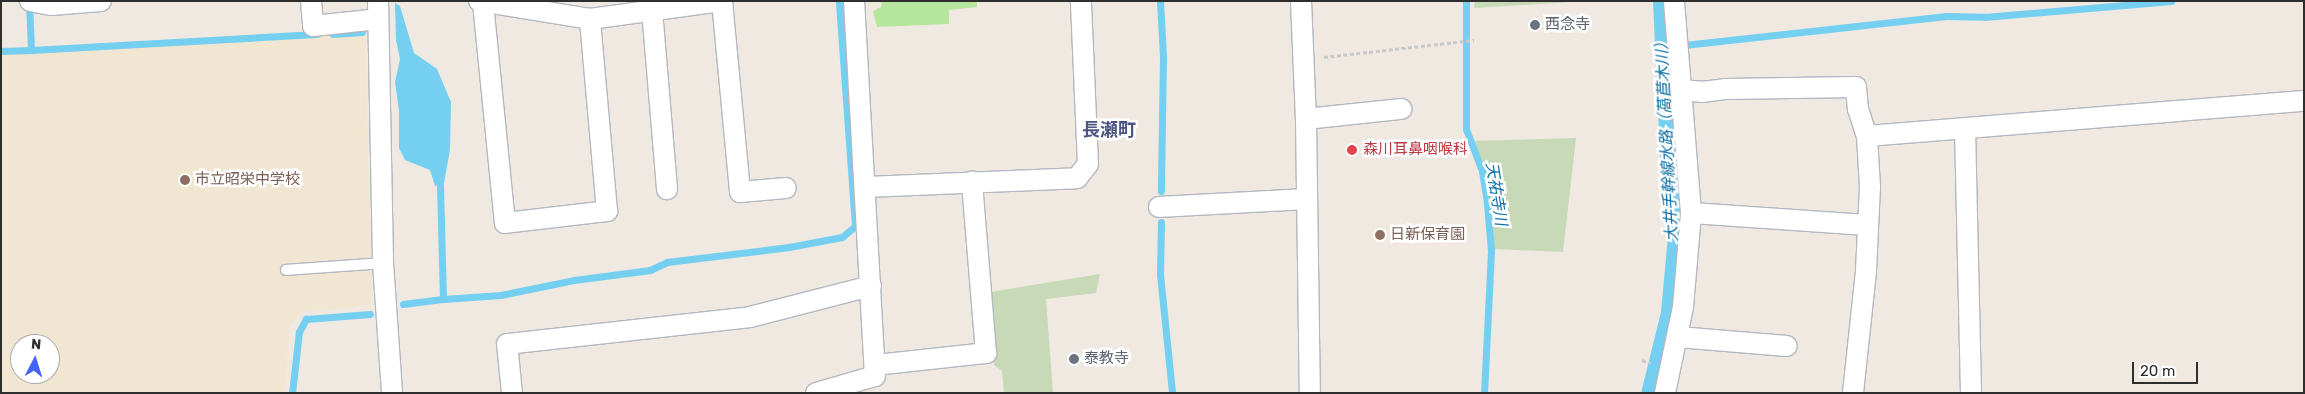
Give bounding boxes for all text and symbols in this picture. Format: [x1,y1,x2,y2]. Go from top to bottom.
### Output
place label: 西念寺 [1545,16,1590,34]
marker: 西念寺 [1529,19,1541,31]
water label: 大井手幹線水路（萵苣木川） [1652,34,1682,242]
district label: 長瀬町 [1082,119,1136,141]
place label: 森川耳鼻咽喉科 [1363,141,1468,159]
marker: 森川耳鼻咽喉科 [1345,143,1359,157]
water label: 天祐寺川 [1482,161,1510,227]
place label: 市立昭栄中学校 [195,171,300,189]
marker: 市立昭栄中学校 [179,174,191,186]
place label: 日新保育園 [1390,226,1465,244]
marker: 日新保育園 [1374,229,1386,241]
north arrow [10,334,60,384]
text: N [30,336,42,353]
place label: 泰教寺 [1084,350,1129,368]
scale bar [2135,352,2201,384]
marker: 泰教寺 [1068,353,1080,365]
text: 20 m [2140,362,2175,380]

